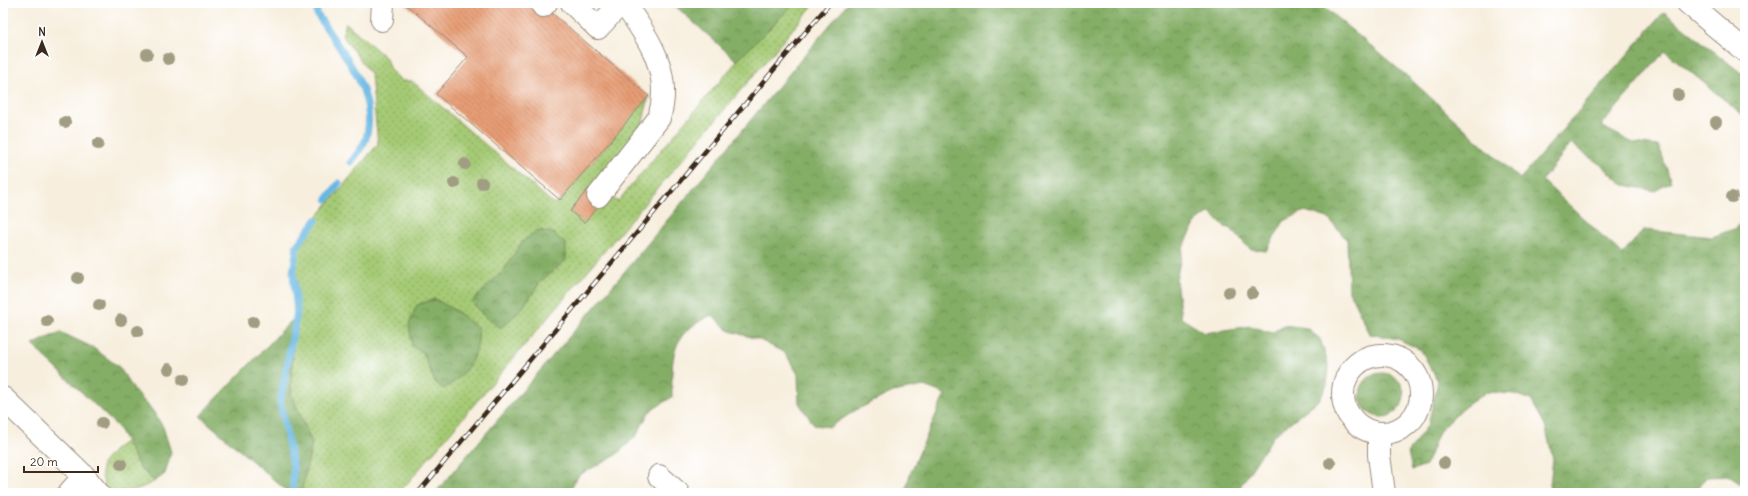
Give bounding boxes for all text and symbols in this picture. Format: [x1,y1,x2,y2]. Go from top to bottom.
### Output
north arrow [22,22,62,62]
text: N [38,25,46,39]
scale bar [24,448,98,474]
text: 20 m [30,454,58,469]

